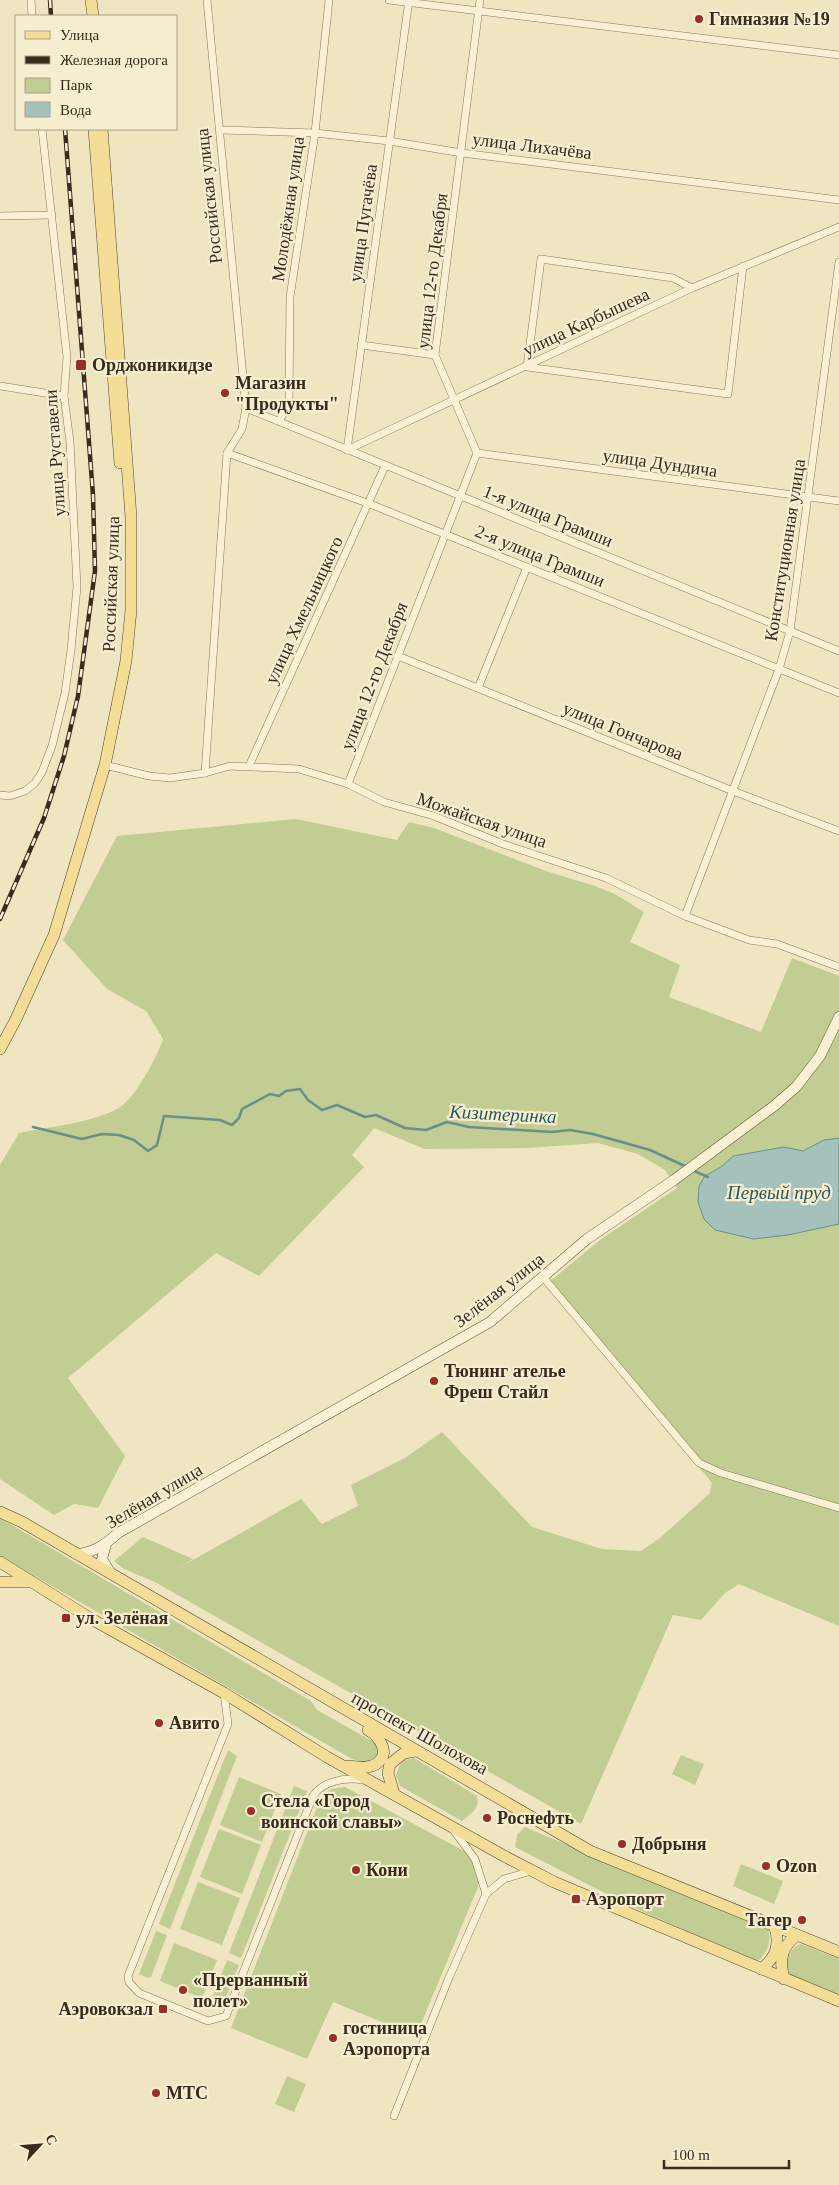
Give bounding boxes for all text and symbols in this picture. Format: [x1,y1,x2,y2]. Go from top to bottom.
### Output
place label: Гимназия №19 [709,9,830,29]
marker: Гимназия №19 [693,13,705,25]
legend [15,15,178,130]
text: Улица [60,27,99,43]
text: Железная дорога [60,52,168,68]
text: Парк [60,77,93,93]
text: Вода [60,102,92,118]
street label: Российская улица [192,127,226,265]
street label: улица Лихачёва [471,129,593,163]
street label: Молодёжная улица [268,135,308,283]
street label: улица Пугачёва [345,163,381,283]
street label: улица 12-го Декабря [413,192,451,350]
street label: улица Карбышева [520,284,652,360]
place label: Орджоникидзе [92,355,213,375]
marker: Орджоникидзе [74,358,88,372]
place label: Магазин "Продукты" [235,373,339,414]
marker: Магазин "Продукты" [219,387,231,399]
street label: улица Руставели [41,389,69,517]
street label: улица Дундича [601,445,719,481]
street label: Конституционная улица [761,457,809,643]
street label: 1-я улица Грамши [480,481,616,551]
street label: Российская улица [99,516,123,652]
street label: 2-я улица Грамши [472,521,608,591]
street label: улица Хмельницкого [261,533,347,687]
street label: улица 12-го Декабря [337,599,411,753]
street label: улица Гончарова [560,698,686,764]
street label: Можайская улица [415,788,549,852]
water label: Кизитеринка [448,1101,557,1127]
water label: Первый пруд [726,1182,831,1203]
street label: Зелёная улица [450,1249,548,1331]
place label: Тюнинг ателье Фреш Стайл [444,1361,566,1402]
marker: Тюнинг ателье Фреш Стайл [428,1375,440,1387]
street label: Зелёная улица [102,1459,206,1533]
place label: ул. Зелёная [76,1608,169,1628]
marker: ул. Зелёная [60,1612,72,1624]
street label: проспект Шолохова [348,1687,492,1779]
place label: Авито [169,1713,220,1733]
marker: Авито [153,1717,165,1729]
place label: Стела «Город воинской славы» [261,1791,402,1832]
marker: Стела «Город воинской славы» [245,1805,257,1817]
place label: Роснефть [497,1808,574,1828]
marker: Роснефть [481,1812,493,1824]
place label: Добрыня [632,1834,707,1854]
marker: Добрыня [616,1838,628,1850]
place label: Ozon [776,1856,817,1876]
place label: Кони [366,1860,408,1880]
marker: Ozon [760,1860,772,1872]
marker: Кони [350,1864,362,1876]
place label: Аэропорт [586,1889,664,1909]
marker: Аэропорт [570,1893,582,1905]
place label: Тагер [746,1910,792,1930]
marker: Тагер [796,1914,808,1926]
place label: «Пpepвaнный пoлeт» [193,1970,308,2011]
marker: «Пpepвaнный пoлeт» [177,1984,189,1996]
place label: Аэровокзал [58,1999,153,2019]
marker: Аэровокзал [157,2003,169,2015]
place label: гостиница Аэропорта [343,2018,430,2059]
marker: гостиница Аэропорта [327,2032,339,2044]
place label: МТС [166,2083,208,2103]
marker: МТС [150,2087,162,2099]
north arrow [15,2120,65,2170]
text: С [42,2132,60,2147]
scale bar [664,2138,789,2170]
text: 100 m [672,2147,710,2163]

